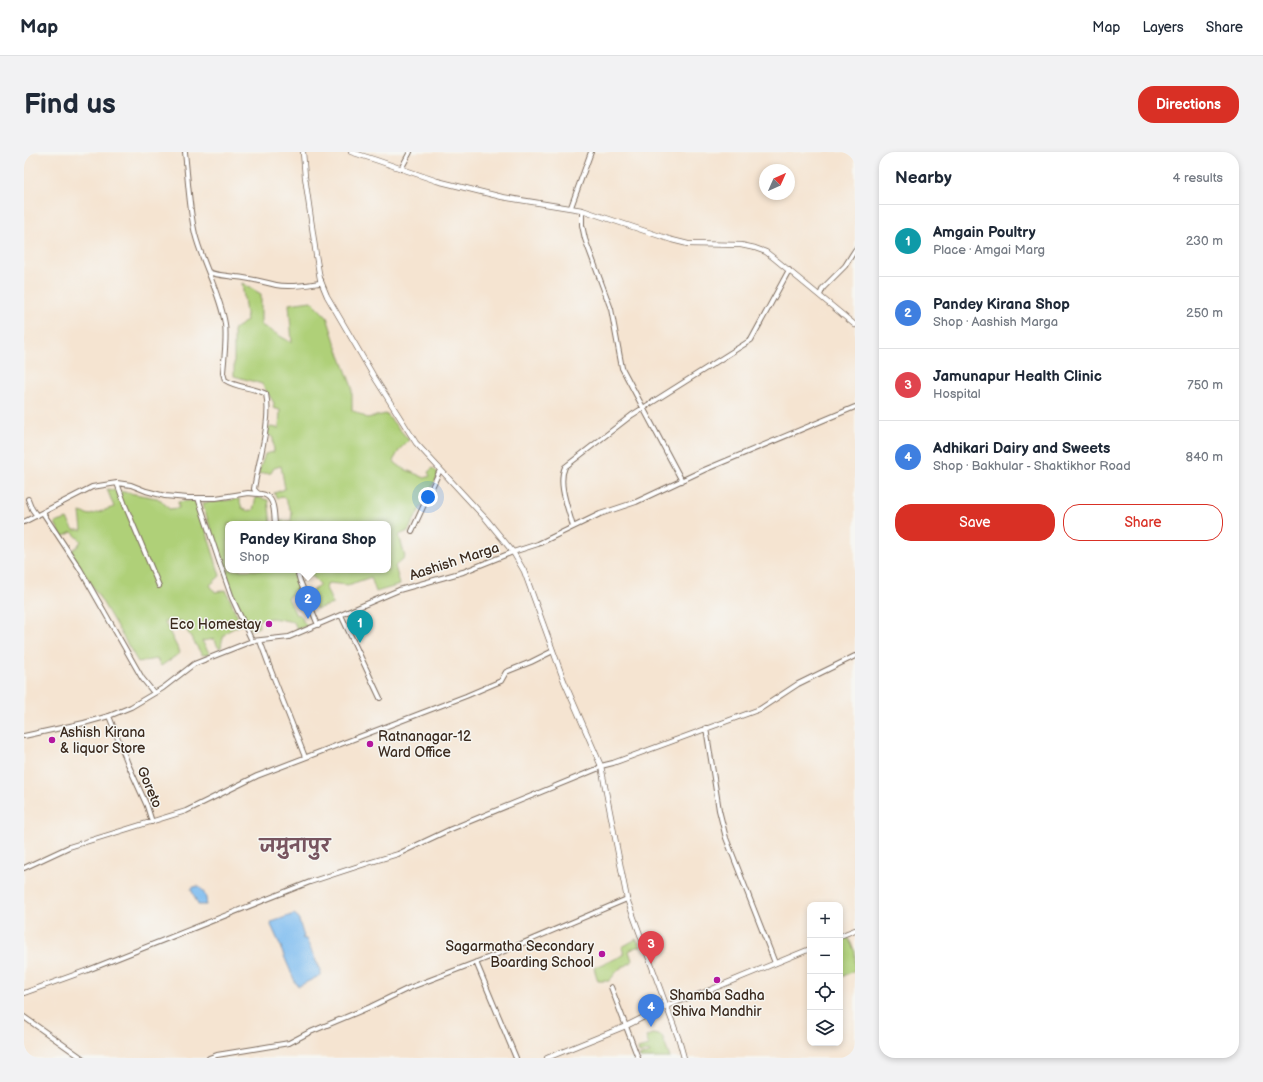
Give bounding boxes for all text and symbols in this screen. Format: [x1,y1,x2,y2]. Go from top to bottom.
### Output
text: Map [20,16,58,39]
text: Map [1092,19,1120,36]
text: Layers [1142,19,1184,36]
text: Share [1206,19,1243,36]
button: Directions [1138,86,1239,123]
text: Find us [24,88,116,121]
north arrow [759,164,795,200]
text: Nearby [895,168,952,188]
text: 4 results [1173,170,1223,186]
text: Amgain Poultry [933,223,1036,242]
text: 1 [905,233,911,249]
text: 230 m [1186,233,1223,249]
text: Place · Amgai Marg [933,242,1045,258]
text: Pandey Kirana Shop [933,295,1070,314]
text: 2 [904,305,912,321]
text: 250 m [1186,305,1223,321]
text: Shop · Aashish Marga [933,314,1058,330]
text: Jamunapur Health Clinic [933,367,1102,386]
text: 3 [904,377,912,393]
text: 750 m [1187,377,1223,393]
text: Hospital [933,386,981,402]
text: Adhikari Dairy and Sweets [933,439,1110,458]
text: 4 [904,449,912,465]
text: 840 m [1186,449,1223,465]
text: Shop · Bakhular - Shaktikhor Road [933,458,1131,474]
your location [418,487,438,507]
button: Save [895,504,1055,541]
button: Share [1063,504,1223,541]
popup [225,521,391,573]
text: Pandey Kirana Shop [240,530,376,549]
street label: Aashish Marga [407,539,501,584]
text: Shop [240,549,270,565]
pin: 2 [295,586,321,619]
pin: 1 [347,610,373,643]
place label: Eco Homestay [169,616,262,633]
marker: Eco Homestay [264,619,274,629]
place label: Ashish Kirana & liquor Store [60,724,145,757]
place label: Ratnanagar-12 Ward Office [378,728,472,761]
marker: Ashish Kirana & liquor Store [47,735,57,745]
marker: Ratnanagar-12 Ward Office [365,739,375,749]
street label: Goreto [133,764,166,811]
district label: जमुनापुर [258,836,332,860]
map controls [807,902,843,1046]
button: + [807,902,843,938]
pin: 3 [638,931,664,964]
place label: Sagarmatha Secondary Boarding School [445,938,595,971]
button: − [807,938,843,974]
marker: Sagarmatha Secondary Boarding School [597,949,607,959]
button: locate [807,974,843,1010]
marker: Shamba Sadha Shiva Mandhir [712,975,722,985]
place label: Shamba Sadha Shiva Mandhir [669,987,765,1020]
pin: 4 [638,994,664,1027]
button: layers [807,1010,843,1046]

